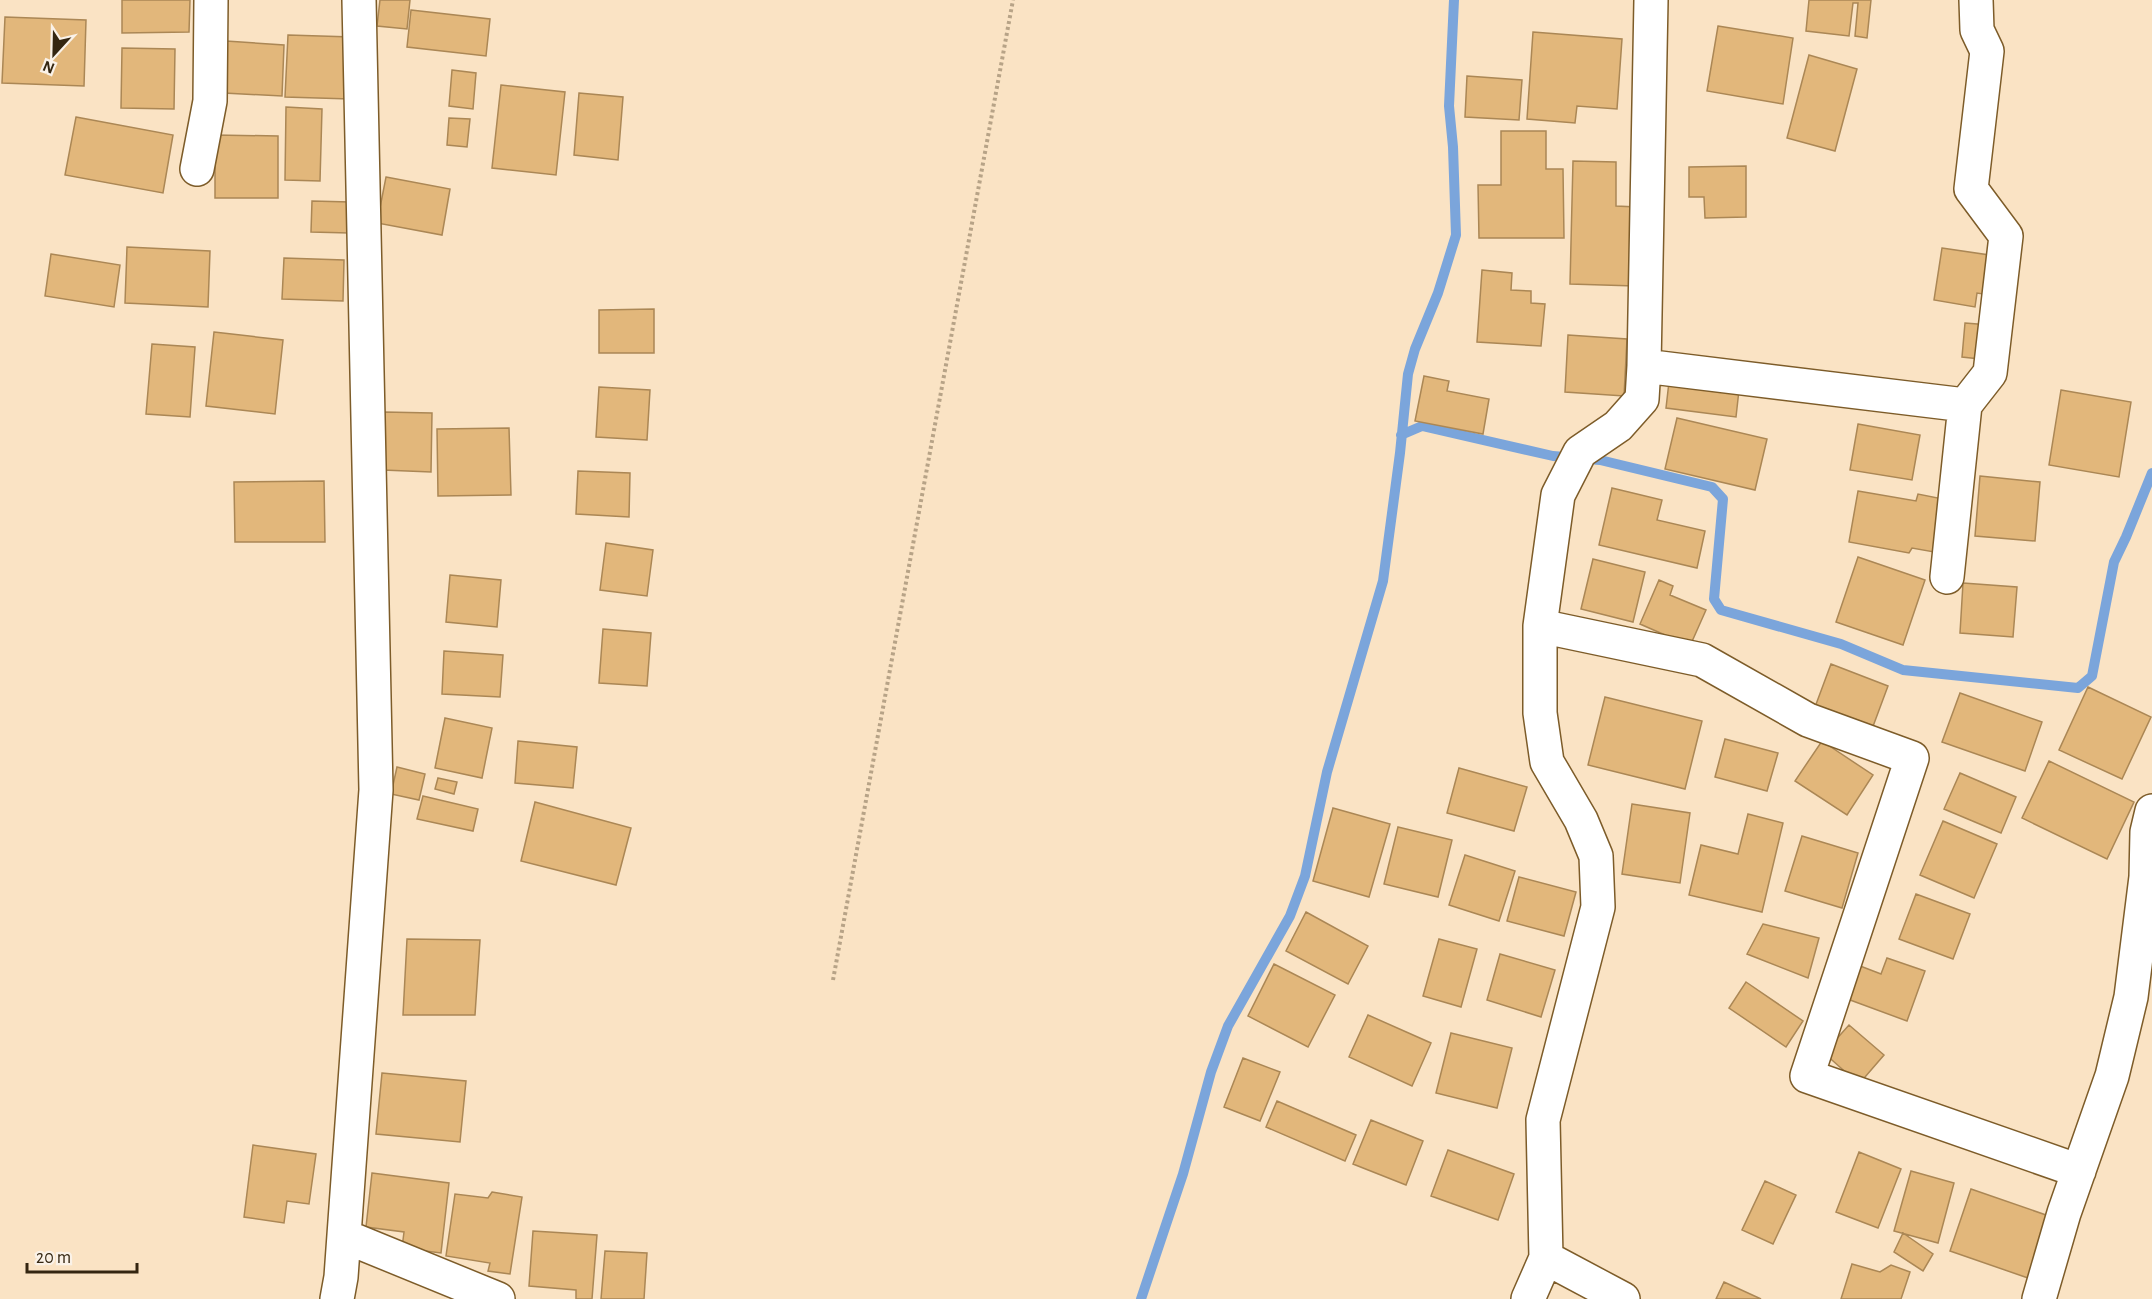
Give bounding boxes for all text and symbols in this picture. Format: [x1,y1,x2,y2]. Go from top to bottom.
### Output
north arrow [24,24,84,84]
text: N [41,57,57,76]
scale bar [27,1236,136,1274]
text: 20 m [36,1249,71,1267]

